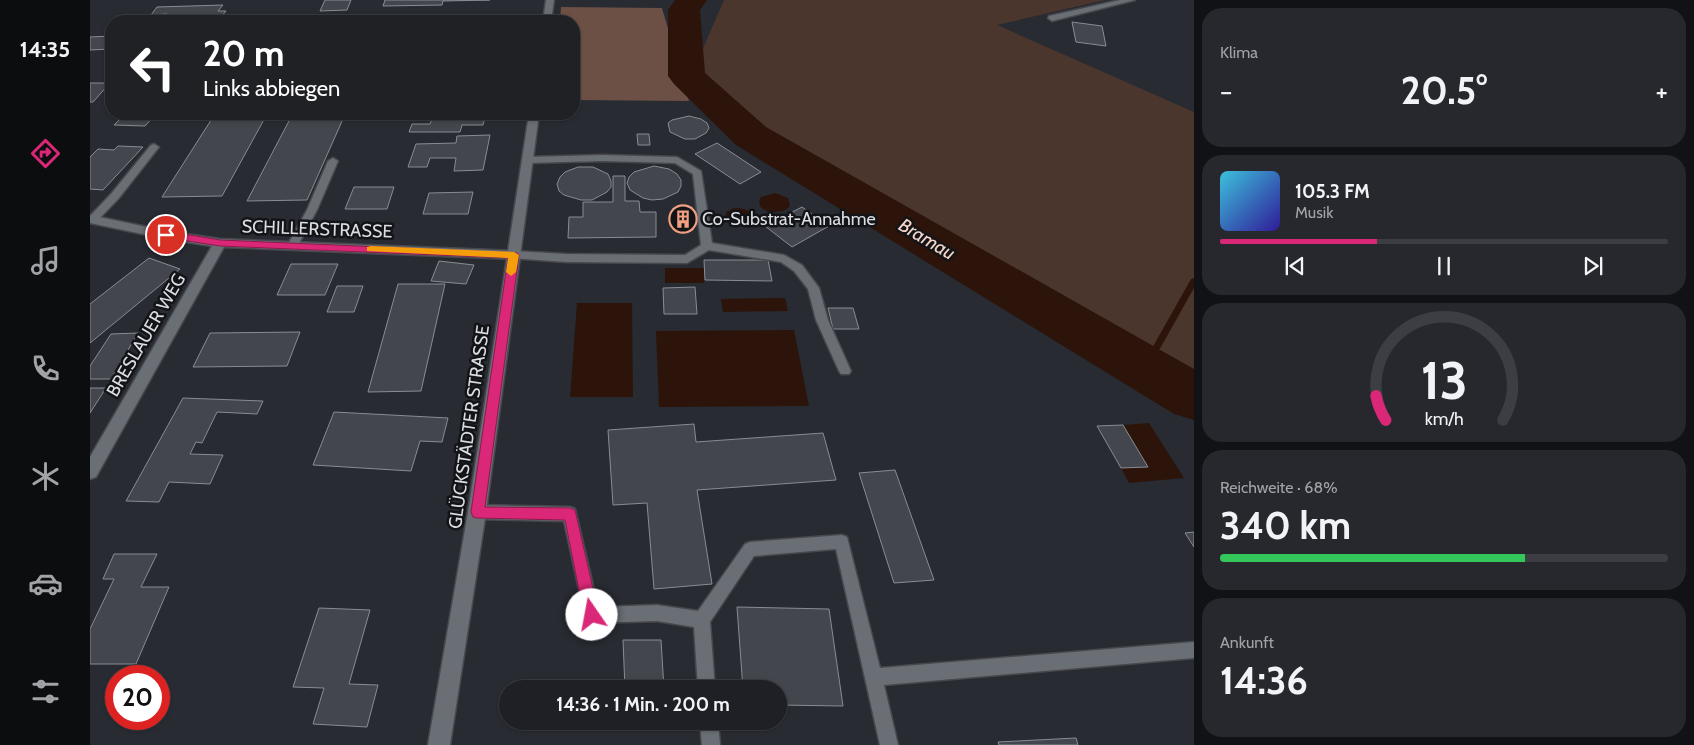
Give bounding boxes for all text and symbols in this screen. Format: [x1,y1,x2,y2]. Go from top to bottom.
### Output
text: 20 m [203,32,285,75]
icon: left [120,35,185,100]
text: 14:35 [20,36,70,63]
text: Klima [1220,43,1258,62]
text: 20.5° [1401,67,1487,114]
text: − [1220,74,1232,108]
text: + [1656,74,1668,108]
text: Links abbiegen [203,75,340,102]
icon: directions [28,136,63,171]
text: 105.3 FM [1295,180,1370,203]
text: Musik [1295,203,1333,222]
building icon: Co-Substrat-Annahme [668,204,698,234]
place label: Co-Substrat-Annahme [702,208,876,230]
water label: Bramau [895,213,959,265]
pin [145,214,187,256]
street label: SCHILLERSTRASSE [241,215,393,243]
icon: arrive [152,221,180,249]
icon: music [28,243,63,278]
icon: previous [1281,252,1309,280]
icon: pause [1430,252,1458,280]
icon: next [1579,252,1607,280]
street label: BRESLAUER WEG [102,269,190,401]
street label: GLÜCKSTÄDTER STRASSE [444,324,494,530]
text: 13 [1420,349,1468,412]
icon: phone [28,351,63,386]
text: km/h [1424,408,1464,429]
icon: climate [28,459,63,494]
text: Reichweite · 68% [1220,478,1338,497]
text: 340 km [1220,502,1351,549]
icon: car [28,566,63,601]
position arrow [565,588,617,640]
text: Ankunft [1220,633,1274,652]
text: 14:36 [1220,657,1308,704]
speed limit sign: 20 [105,665,170,730]
icon: filters [28,674,63,709]
text: 14:36 · 1 Min. · 200 m [556,693,730,716]

